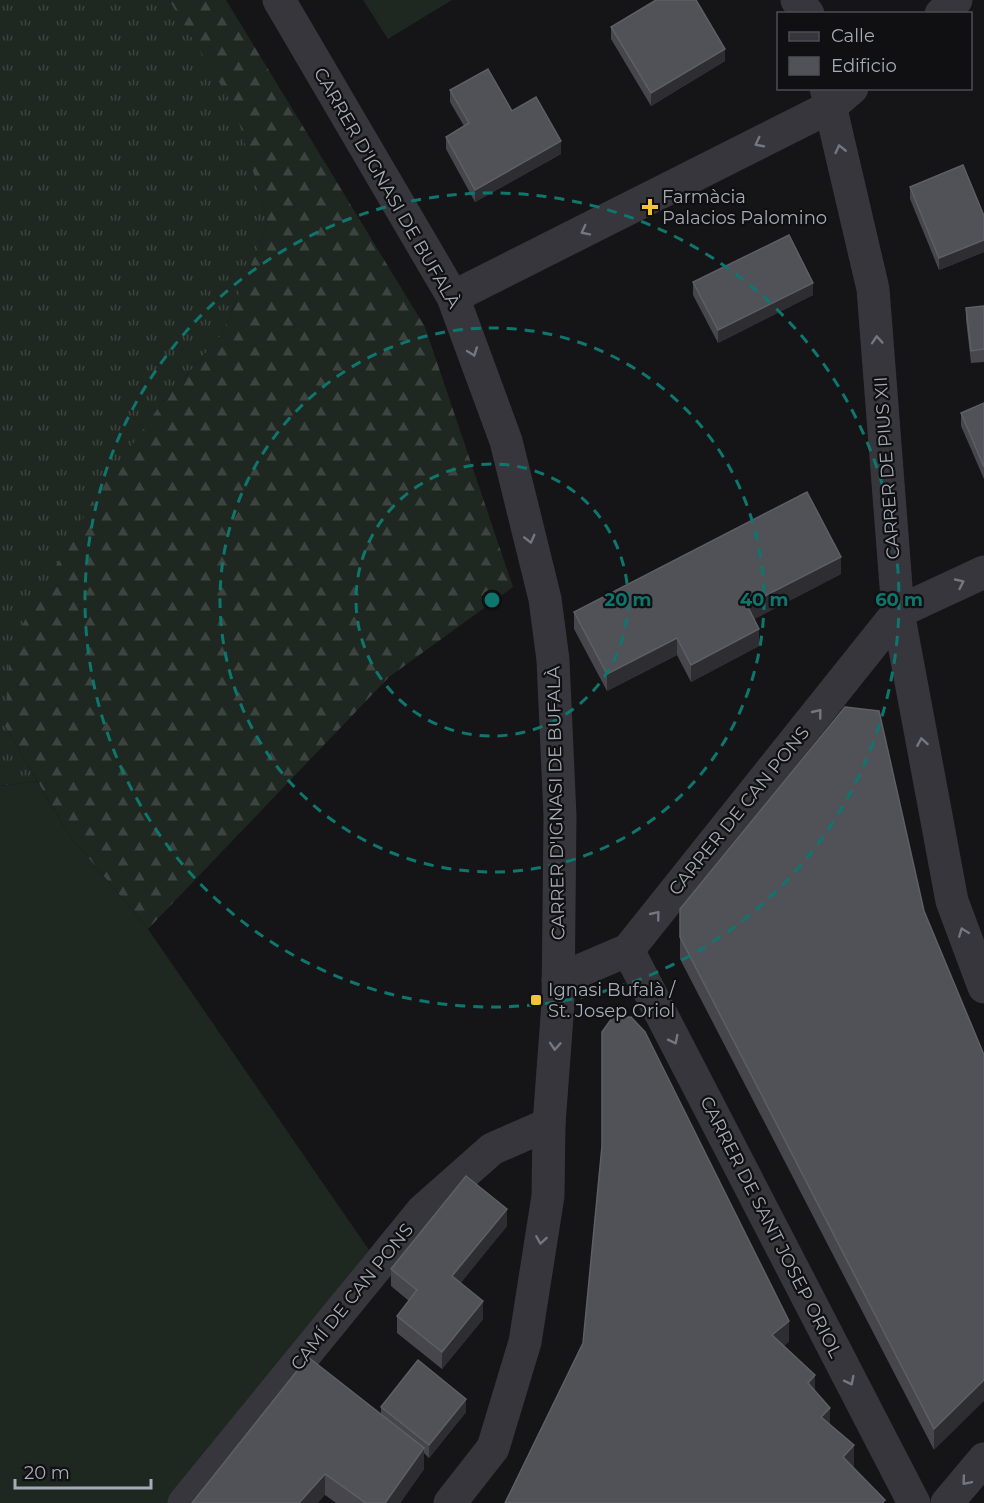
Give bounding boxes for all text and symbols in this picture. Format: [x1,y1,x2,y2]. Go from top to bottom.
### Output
legend [777,12,972,90]
text: Calle [831,25,875,47]
text: Edificio [831,55,897,77]
street label: CARRER D'IGNASI DE BUFALÀ [309,64,465,312]
one-way arrow [755,136,765,147]
one-way arrow [834,144,847,154]
place label: Farmàcia Palacios Palomino [662,186,827,229]
marker: Farmàcia Palacios Palomino [643,200,657,214]
one-way arrow [581,224,591,235]
one-way arrow [871,335,884,344]
one-way arrow [466,347,479,357]
street label: CARRER DE PIUS XII [870,376,904,560]
one-way arrow [523,533,536,543]
one-way arrow [954,579,965,591]
text: 20 m [605,589,651,611]
text: 40 m [740,589,788,611]
text: 60 m [875,589,923,611]
centre of rings [482,590,502,610]
street label: CARRER D'IGNASI DE BUFALÀ [543,666,569,940]
one-way arrow [810,709,821,720]
street label: CARRER DE CAN PONS [664,722,814,900]
one-way arrow [916,737,929,747]
one-way arrow [649,910,660,921]
one-way arrow [958,927,971,938]
place label: Ignasi Bufalà / St. Josep Oriol [548,979,676,1022]
marker: Ignasi Bufalà / St. Josep Oriol [529,993,543,1007]
one-way arrow [667,1033,678,1044]
one-way arrow [549,1041,562,1050]
street label: CARRER DE SANT JOSEP ORIOL [695,1093,847,1362]
street label: CAMÍ DE CAN PONS [286,1219,418,1375]
one-way arrow [535,1235,548,1245]
one-way arrow [843,1374,855,1385]
scale bar [15,1452,152,1490]
text: 20 m [24,1462,70,1484]
one-way arrow [962,1474,973,1485]

